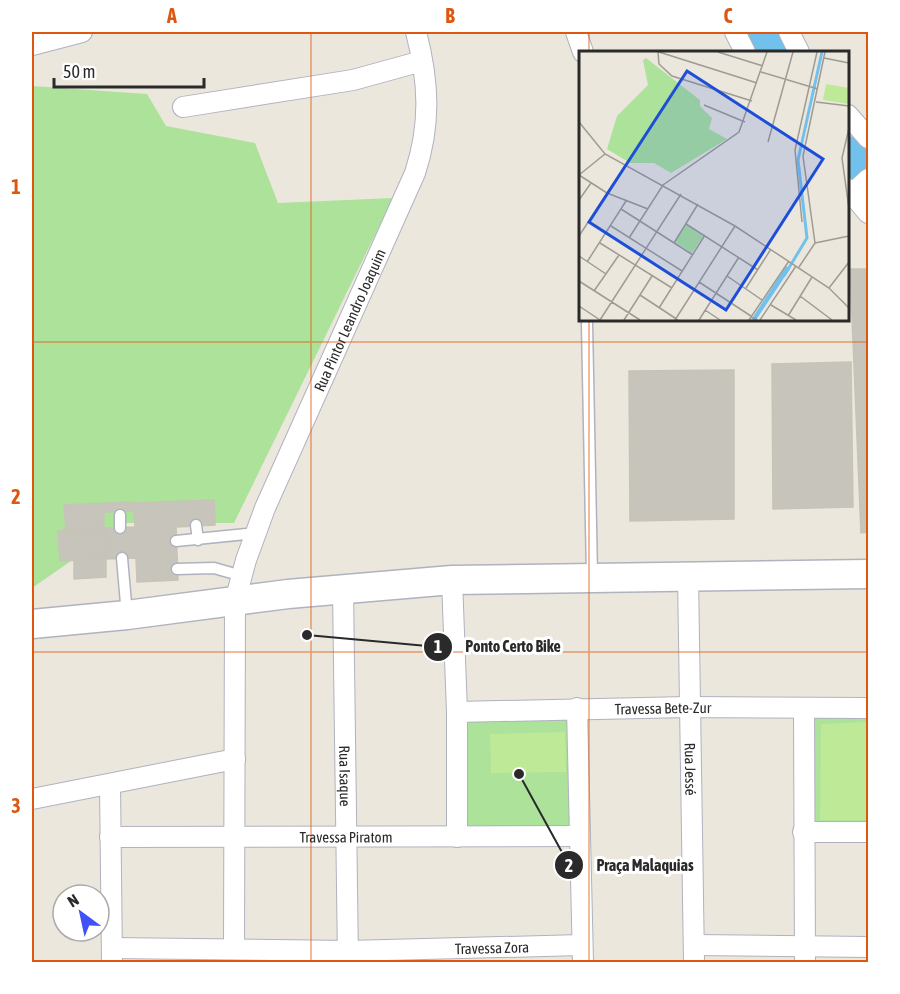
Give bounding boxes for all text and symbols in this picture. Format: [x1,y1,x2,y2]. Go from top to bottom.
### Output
text: A [166,4,177,27]
text: B [445,4,455,27]
text: C [724,4,733,27]
scale bar [54,51,204,89]
inset map [579,51,849,321]
text: 50 m [63,61,95,82]
text: 1 [11,175,21,198]
street label: Rua Pintor Leandro Joaquim [310,246,389,394]
text: 2 [11,485,21,508]
callout: Ponto Certo Bike [423,630,573,664]
text: 1 [434,636,442,657]
text: Ponto Certo Bike [465,637,561,655]
street label: Travessa Bete-Zur [615,698,712,717]
street label: Rua Jessé [682,742,700,796]
street label: Rua Isaque [337,745,354,807]
text: 3 [11,794,21,817]
street label: Travessa Piratom [299,828,393,845]
callout: Praça Malaquias [554,848,705,882]
text: 2 [565,855,573,876]
text: Praça Malaquias [596,856,694,874]
north arrow [51,883,111,943]
text: N [64,890,82,911]
street label: Travessa Zora [455,938,529,957]

